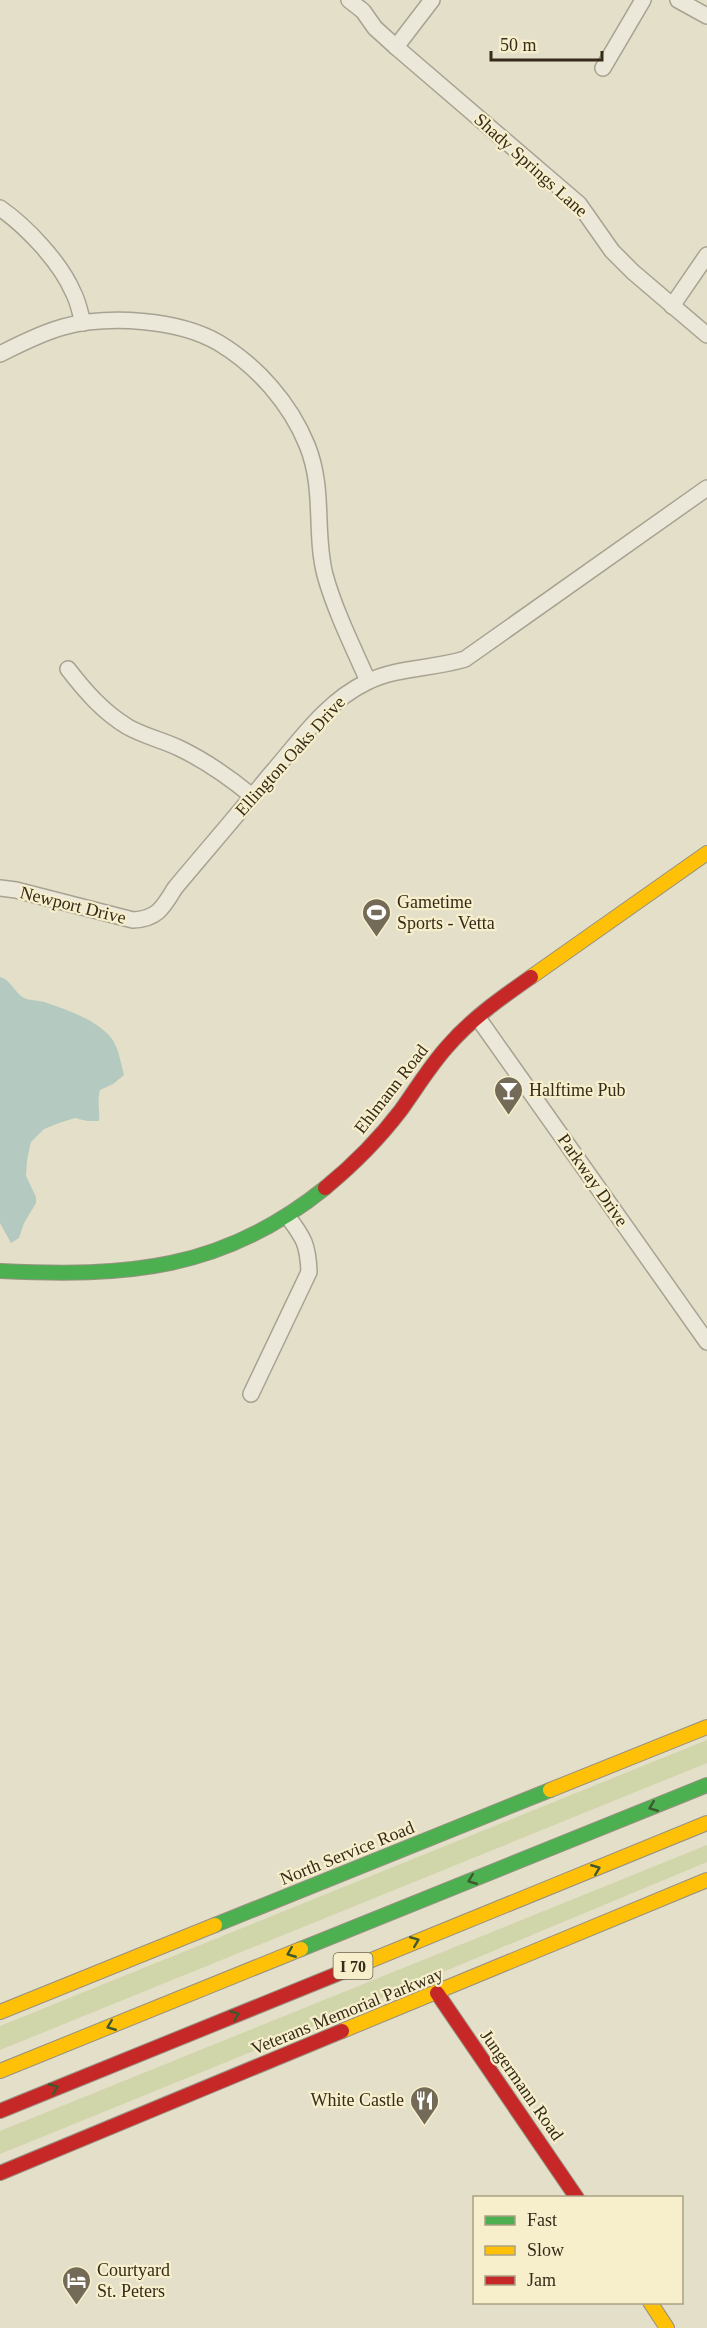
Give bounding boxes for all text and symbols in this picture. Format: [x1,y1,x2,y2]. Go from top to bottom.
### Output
scale bar [491,24,602,62]
text: 50 m [500,35,537,55]
street label: Shady Springs Lane [470,109,592,221]
street label: Ellington Oaks Drive [231,692,349,820]
street label: Newport Drive [18,882,128,928]
place label: Gametime Sports - Vetta [397,892,495,933]
sports icon: Gametime Sports - Vetta [360,896,392,938]
street label: Ehlmann Road [350,1040,432,1138]
bar icon: Halftime Pub [492,1074,524,1116]
place label: Halftime Pub [529,1080,626,1100]
street label: Parkway Drive [554,1130,632,1230]
one-way arrow [648,1800,659,1812]
street label: North Service Road [277,1817,417,1889]
one-way arrow [591,1863,601,1876]
one-way arrow [467,1873,478,1885]
one-way arrow [409,1936,420,1948]
one-way arrow [286,1946,297,1958]
road number: I 70 [334,1953,372,1979]
street label: Veterans Memorial Parkway [248,1963,446,2059]
one-way arrow [228,2010,239,2022]
one-way arrow [106,2019,117,2031]
street label: Jungermann Road [476,2026,568,2144]
one-way arrow [48,2083,59,2095]
restaurant icon: White Castle [409,2084,441,2126]
place label: White Castle [311,2090,404,2110]
legend [473,2196,683,2304]
text: Fast [527,2210,557,2230]
text: Slow [527,2240,564,2260]
place label: Courtyard St. Peters [97,2260,170,2301]
hotel icon: Courtyard St. Peters [60,2264,92,2306]
text: Jam [527,2270,556,2290]

